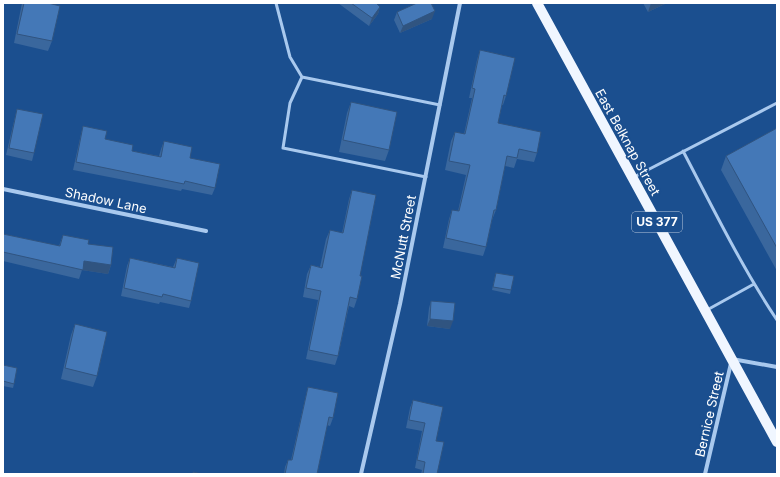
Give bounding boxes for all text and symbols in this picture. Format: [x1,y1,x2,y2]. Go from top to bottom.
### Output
street label: East Belknap Street [592,86,664,198]
street label: Shadow Lane [64,184,148,216]
street label: McNutt Street [387,194,419,280]
road number: US 377 [632,212,682,232]
street label: Bernice Street [691,370,727,458]

